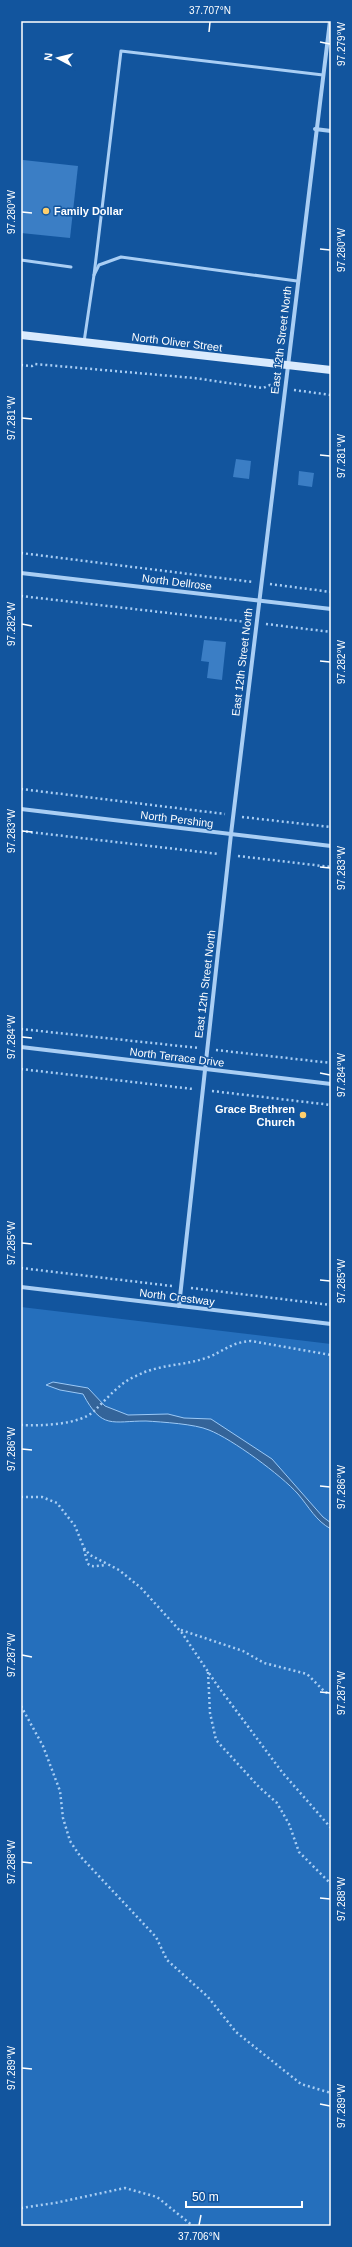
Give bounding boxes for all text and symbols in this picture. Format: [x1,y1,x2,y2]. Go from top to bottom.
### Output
text: 37.707°N [189,5,231,16]
text: 97.279°W [336,21,347,66]
north arrow [38,38,78,78]
text: N [42,52,55,61]
text: 97.280°W [6,189,17,234]
place label: Family Dollar [54,205,124,217]
marker: Family Dollar [41,206,51,216]
text: 97.280°W [336,227,347,272]
street label: East 12th Street North [268,285,294,395]
street label: North Oliver Street [131,330,223,354]
text: 97.281°W [6,395,17,440]
text: 97.281°W [336,433,347,478]
street label: North Dellrose [141,572,213,592]
text: 97.282°W [6,601,17,646]
street label: East 12th Street North [229,607,255,717]
text: 97.282°W [336,639,347,684]
text: 97.283°W [6,808,17,853]
street label: North Pershing [140,809,214,829]
text: 97.283°W [336,845,347,890]
street label: East 12th Street North [192,929,218,1039]
text: 97.284°W [6,1014,17,1059]
street label: North Terrace Drive [129,1045,225,1069]
text: 97.284°W [336,1052,347,1097]
place label: Grace Brethren Church [215,1103,295,1128]
marker: Grace Brethren Church [298,1110,308,1120]
text: 97.285°W [6,1220,17,1265]
text: 97.285°W [336,1258,347,1303]
street label: North Crestway [139,1286,216,1308]
text: 97.286°W [6,1426,17,1471]
text: 97.286°W [336,1464,347,1509]
text: 97.287°W [6,1632,17,1677]
text: 97.287°W [336,1670,347,1715]
text: 97.288°W [6,1839,17,1884]
text: 97.288°W [336,1876,347,1921]
text: 97.289°W [6,2045,17,2090]
text: 97.289°W [336,2083,347,2128]
scale bar [186,2183,302,2209]
text: 50 m [192,2190,219,2204]
text: 37.706°N [178,2231,220,2242]

